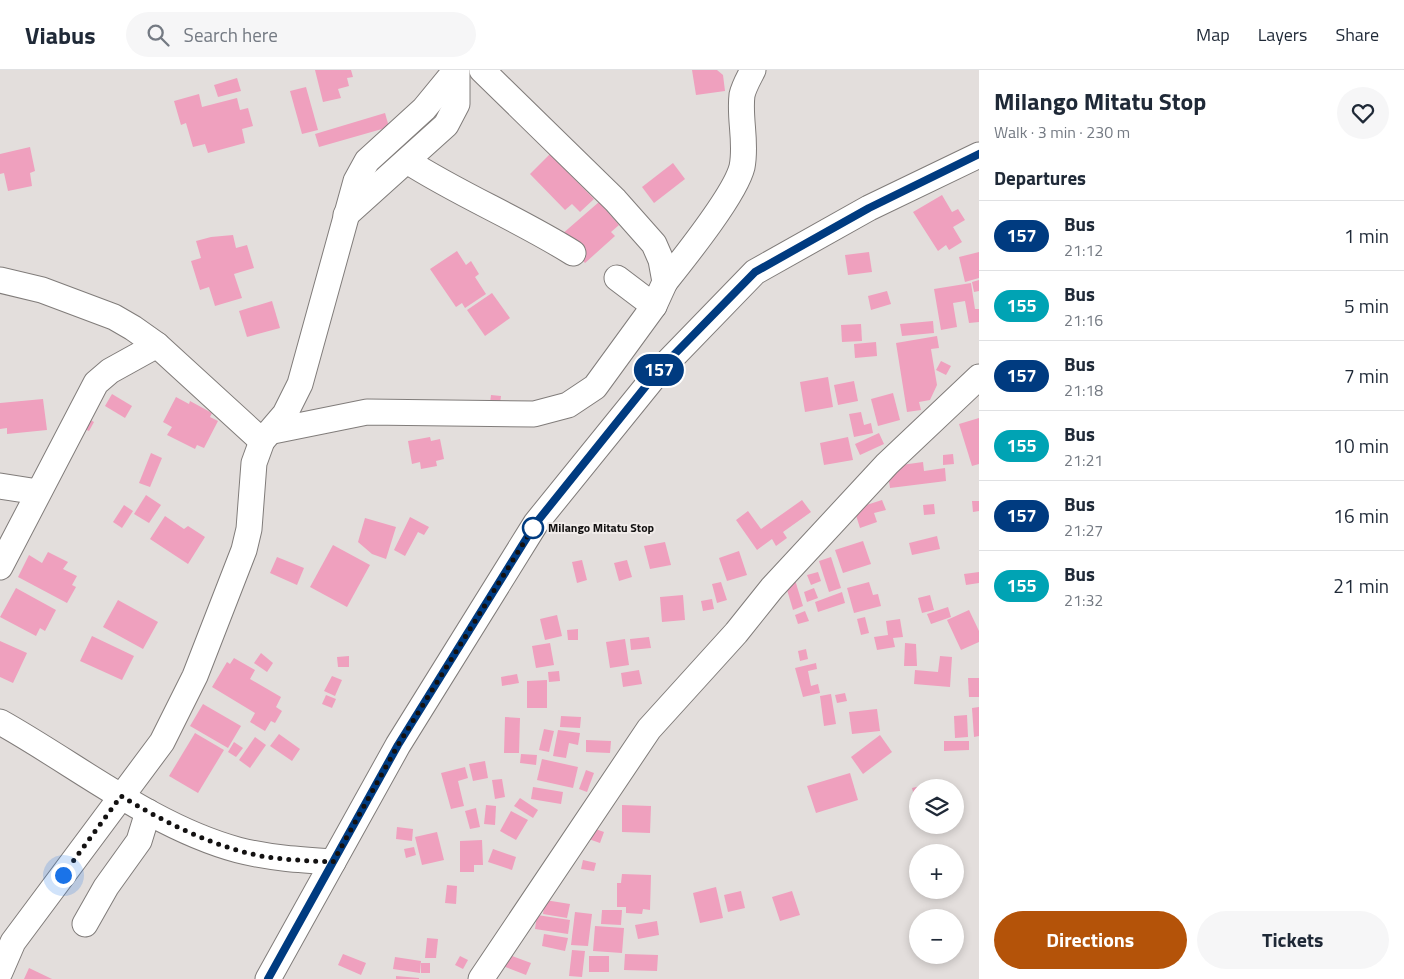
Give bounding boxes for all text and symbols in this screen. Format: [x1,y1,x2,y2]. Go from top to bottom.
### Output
search box [126,12,476,57]
text: Viabus [25,17,96,53]
text: Search here [184,20,278,49]
icon: search [144,21,172,49]
text: Map [1196,21,1230,48]
text: Layers [1258,21,1307,48]
text: Share [1335,21,1379,48]
text: Milango Mitatu Stop [994,83,1206,119]
button: heart [1337,87,1389,139]
text: Walk · 3 min · 230 m [994,120,1130,144]
text: Departures [994,163,1086,192]
text: Bus [1064,209,1095,238]
text: 1 min [1344,221,1389,250]
text: 157 [1006,222,1037,249]
text: 21:12 [1064,238,1103,262]
text: Bus [1064,279,1095,308]
text: 5 min [1344,291,1389,320]
text: 155 [1006,292,1037,319]
text: 21:16 [1064,308,1103,332]
text: Bus [1064,349,1095,378]
line badge: 157 [630,354,688,386]
text: 157 [644,356,674,383]
text: 7 min [1344,361,1389,390]
text: 157 [1006,362,1037,389]
text: 21:18 [1064,378,1103,402]
text: Bus [1064,419,1095,448]
text: 10 min [1333,431,1389,460]
text: 155 [1006,432,1037,459]
text: 21:21 [1064,448,1103,472]
text: Bus [1064,489,1095,518]
text: 16 min [1333,501,1389,530]
text: 157 [1006,502,1037,529]
marker: Milango Mitatu Stop [522,517,544,539]
place label: Milango Mitatu Stop [548,518,655,537]
text: 21:27 [1064,518,1103,542]
text: Bus [1064,559,1095,588]
text: 21 min [1333,571,1389,600]
text: 155 [1006,572,1037,599]
text: 21:32 [1064,588,1103,612]
map controls [909,779,964,964]
button: layers [909,779,964,834]
button: + [909,844,964,899]
your location [51,863,76,888]
button: − [909,909,964,964]
button: Directions [994,911,1187,969]
button: Tickets [1197,911,1389,969]

